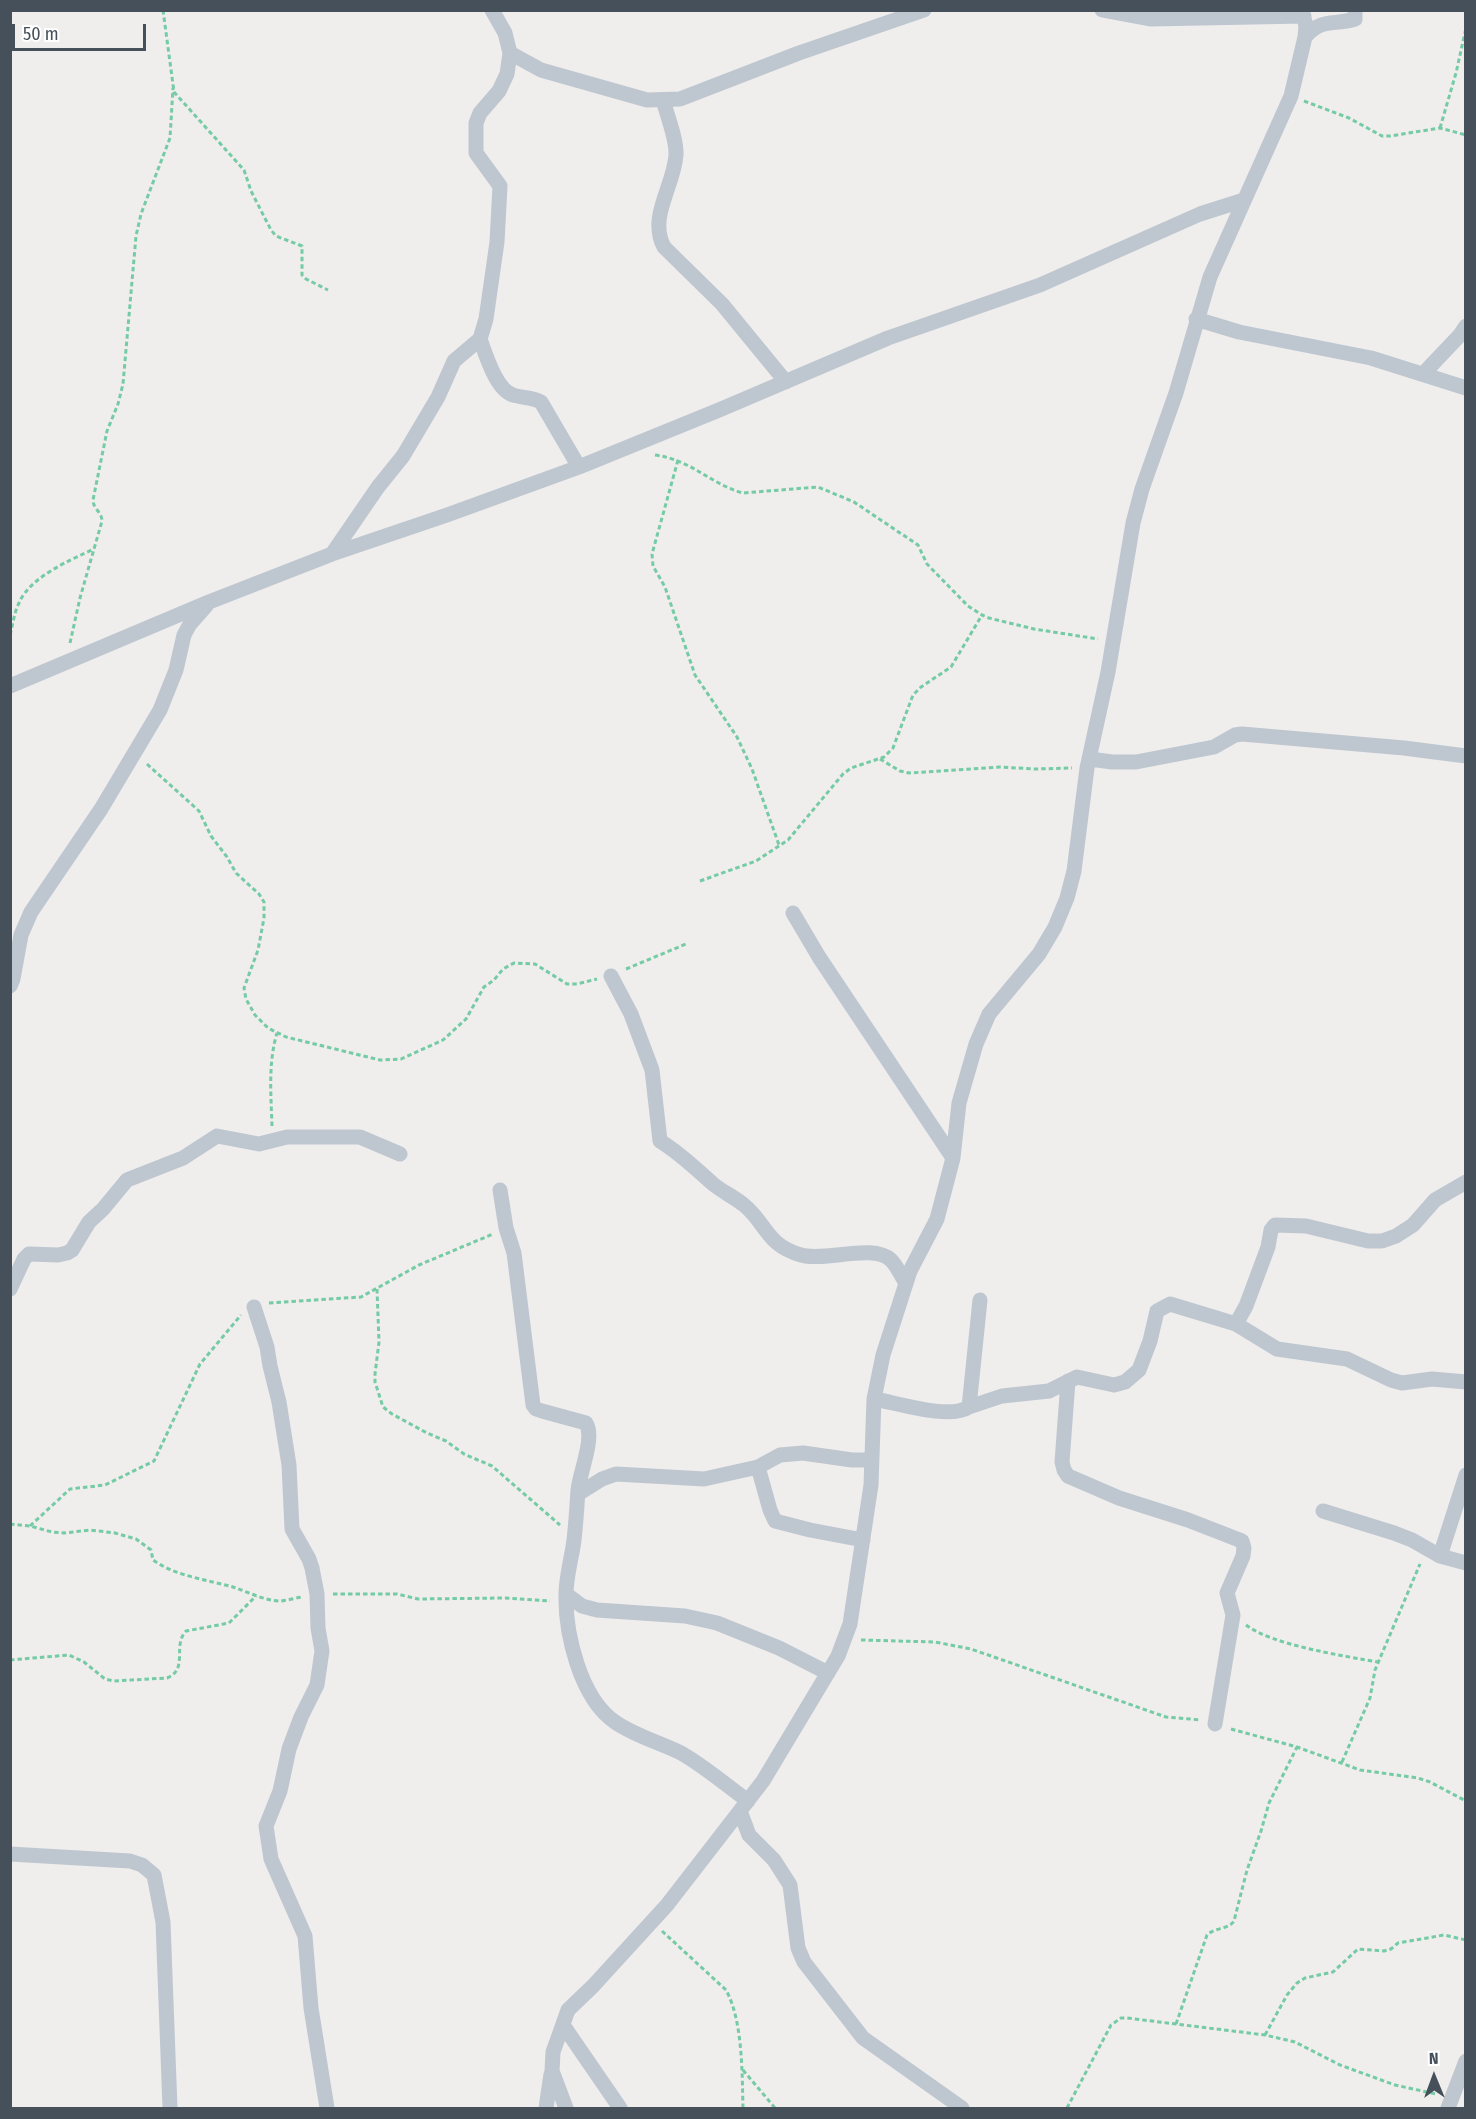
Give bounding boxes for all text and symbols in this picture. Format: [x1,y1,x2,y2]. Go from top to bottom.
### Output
scale bar [15,12,148,50]
text: 50 m [23,23,59,45]
north arrow [1404,2047,1464,2107]
text: N [1429,2049,1439,2068]

